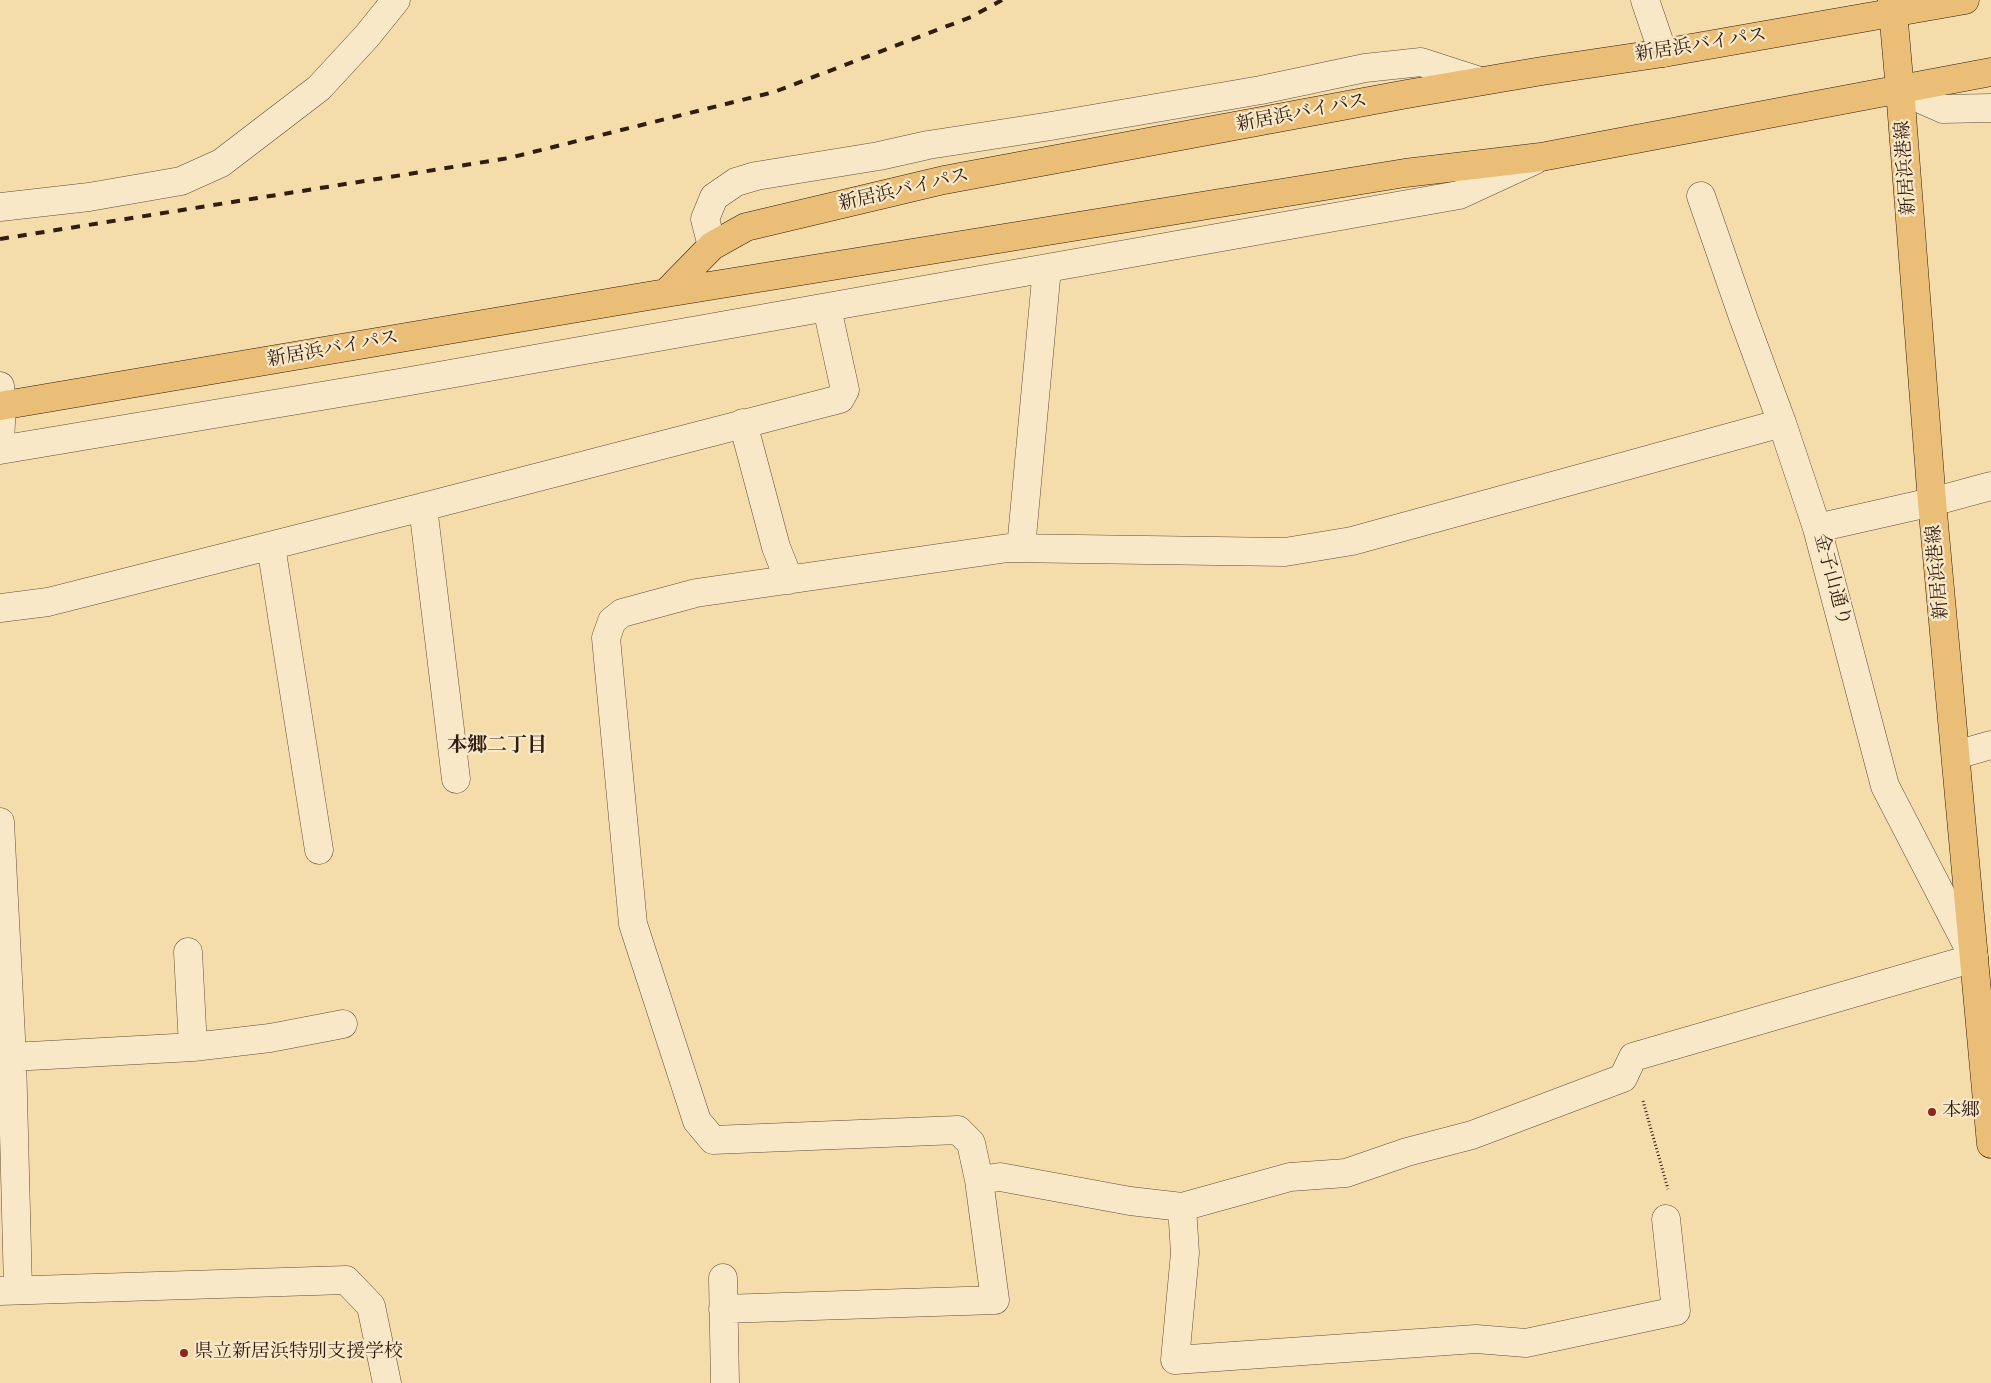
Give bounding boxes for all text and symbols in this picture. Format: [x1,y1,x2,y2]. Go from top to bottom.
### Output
street label: 新居浜バイパス [1634,24,1768,68]
street label: 新居浜バイパス [1235,90,1369,138]
street label: 新居浜港線 [1892,120,1922,216]
street label: 新居浜バイパス [837,165,971,217]
street label: 新居浜バイパス [266,327,400,373]
street label: 新居浜港線 [1924,524,1954,620]
street label: 金子山通り [1808,531,1854,629]
district label: 本郷二丁目 [447,735,547,759]
place label: 本郷 [1942,1101,1980,1123]
marker: 本郷 [1926,1106,1938,1118]
place label: 県立新居浜特別支援学校 [194,1342,403,1364]
marker: 県立新居浜特別支援学校 [178,1347,190,1359]

